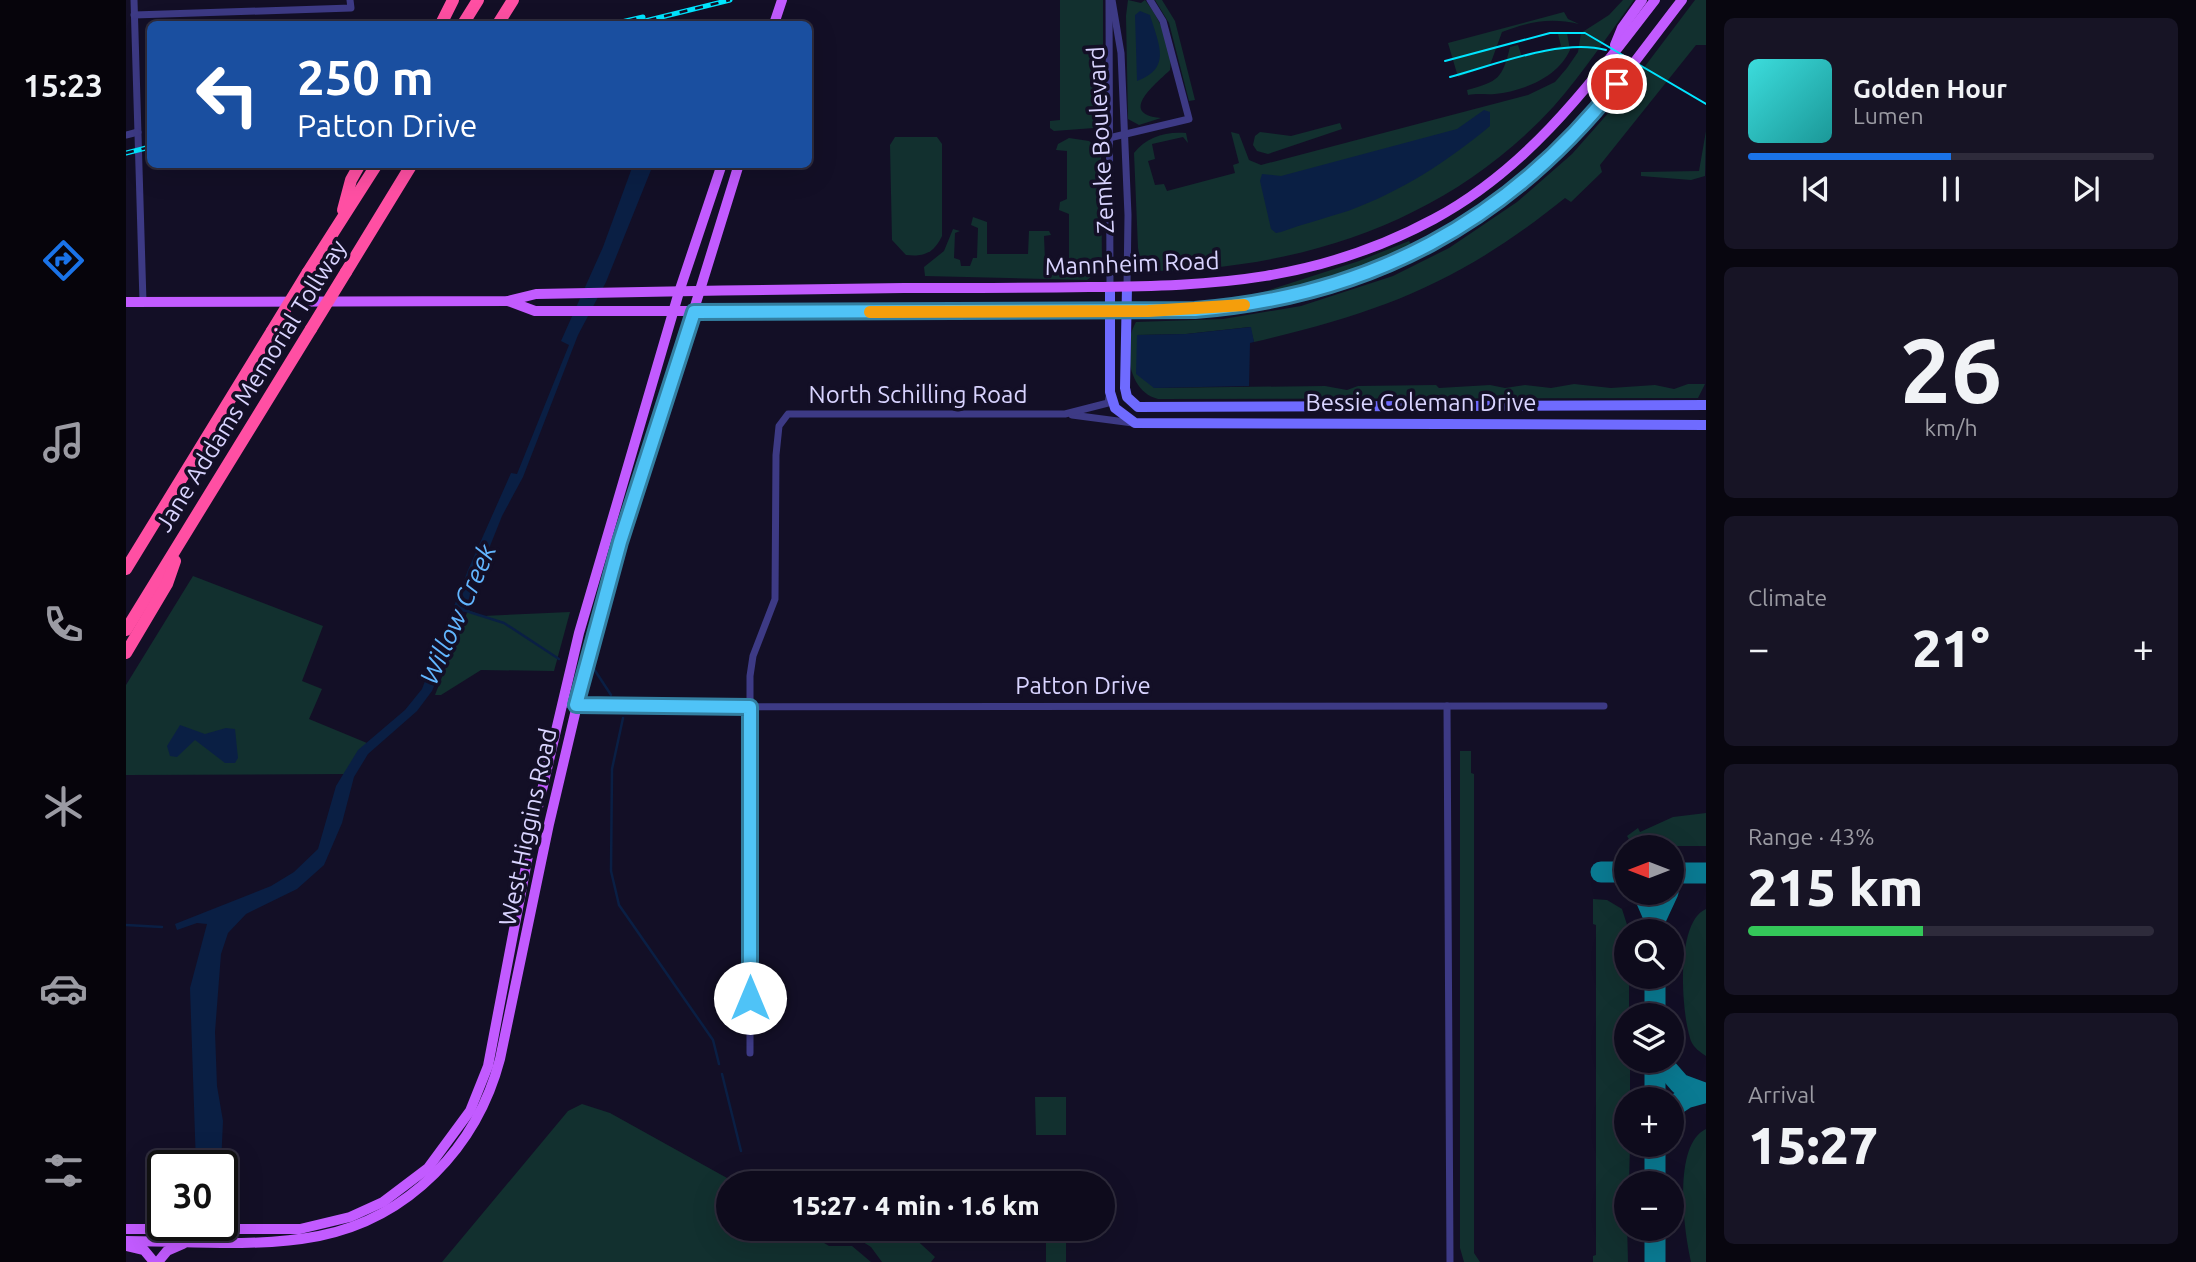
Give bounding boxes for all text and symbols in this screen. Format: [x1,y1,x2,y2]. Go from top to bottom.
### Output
street label: Zemke Boulevard [1082,46,1119,234]
icon: left [182,49,273,140]
text: 250 m [297,49,434,104]
pin [1587,54,1647,114]
icon: arrive [1598,65,1636,103]
text: 15:23 [23,67,103,103]
text: Golden Hour [1853,74,2007,103]
text: Lumen [1853,103,1924,128]
text: Patton Drive [297,107,477,143]
icon: previous [1797,170,1835,208]
icon: pause [1932,170,1970,208]
icon: next [2067,170,2105,208]
street label: Jane Addams Memorial Tollway [149,235,352,536]
icon: directions [39,236,88,285]
street label: Mannheim Road [1044,247,1220,280]
text: 26 [1900,318,2002,420]
street label: North Schilling Road [809,381,1027,408]
street label: Bessie Coleman Drive [1305,389,1537,416]
text: km/h [1924,415,1978,440]
icon: music [39,418,88,467]
water label: Willow Creek [414,539,502,688]
text: Climate [1748,585,1827,610]
icon: phone [39,600,88,649]
text: 21° [1912,619,1990,677]
text: − [1748,627,1769,669]
text: + [2133,627,2154,669]
street label: Patton Drive [1015,672,1151,699]
street label: West Higgins Road [493,726,562,928]
icon: climate [39,782,88,831]
text: Range · 43% [1748,824,1875,849]
north arrow [1614,835,1684,905]
map controls [1614,835,1684,1241]
text: 215 km [1748,858,1923,916]
button: search [1614,919,1684,989]
position arrow [713,961,787,1035]
icon: car [39,964,88,1013]
button: layers [1614,1003,1684,1073]
text: Arrival [1748,1082,1815,1107]
button: + [1614,1087,1684,1157]
text: 15:27 [1748,1116,1878,1174]
icon: filters [39,1146,88,1195]
speed limit sign: 30 [147,1150,238,1241]
button: − [1614,1171,1684,1241]
text: 15:27 · 4 min · 1.6 km [791,1191,1040,1220]

